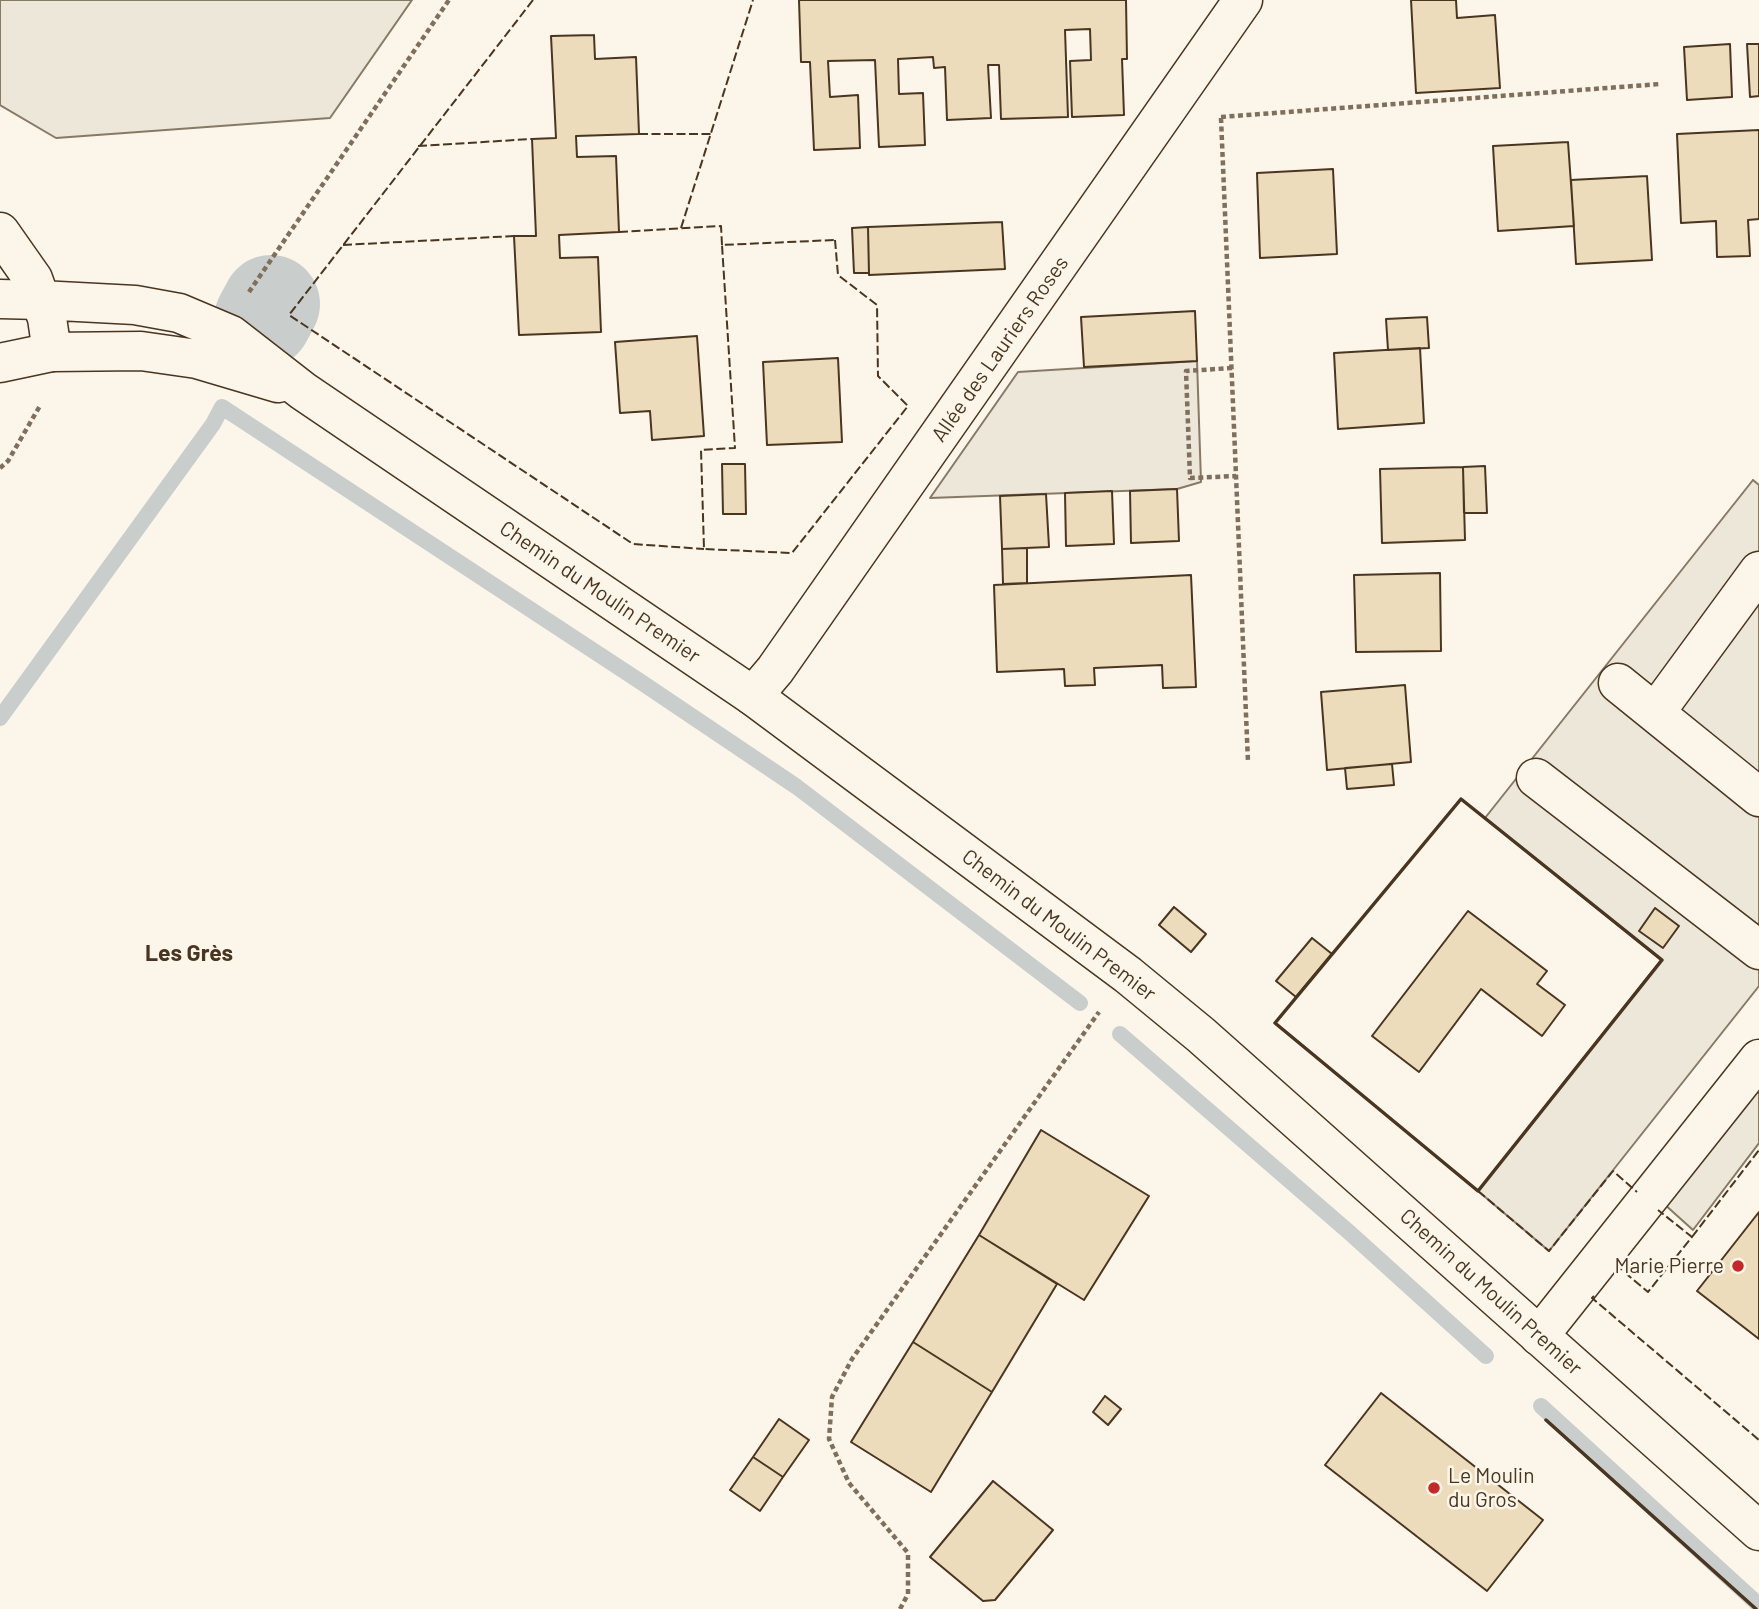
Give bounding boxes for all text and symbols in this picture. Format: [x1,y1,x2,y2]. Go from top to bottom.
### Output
street label: Allée des Lauriers Roses [926,251,1074,447]
street label: Chemin du Moulin Premier [495,515,705,669]
street label: Chemin du Moulin Premier [957,844,1161,1006]
district label: Les Grès [145,939,233,967]
street label: Chemin du Moulin Premier [1395,1204,1587,1380]
place label: Marie Pierre [1615,1253,1724,1279]
marker: Marie Pierre [1730,1258,1746,1274]
place label: Le Moulin du Gros [1448,1463,1535,1513]
marker: Le Moulin du Gros [1426,1480,1442,1496]

